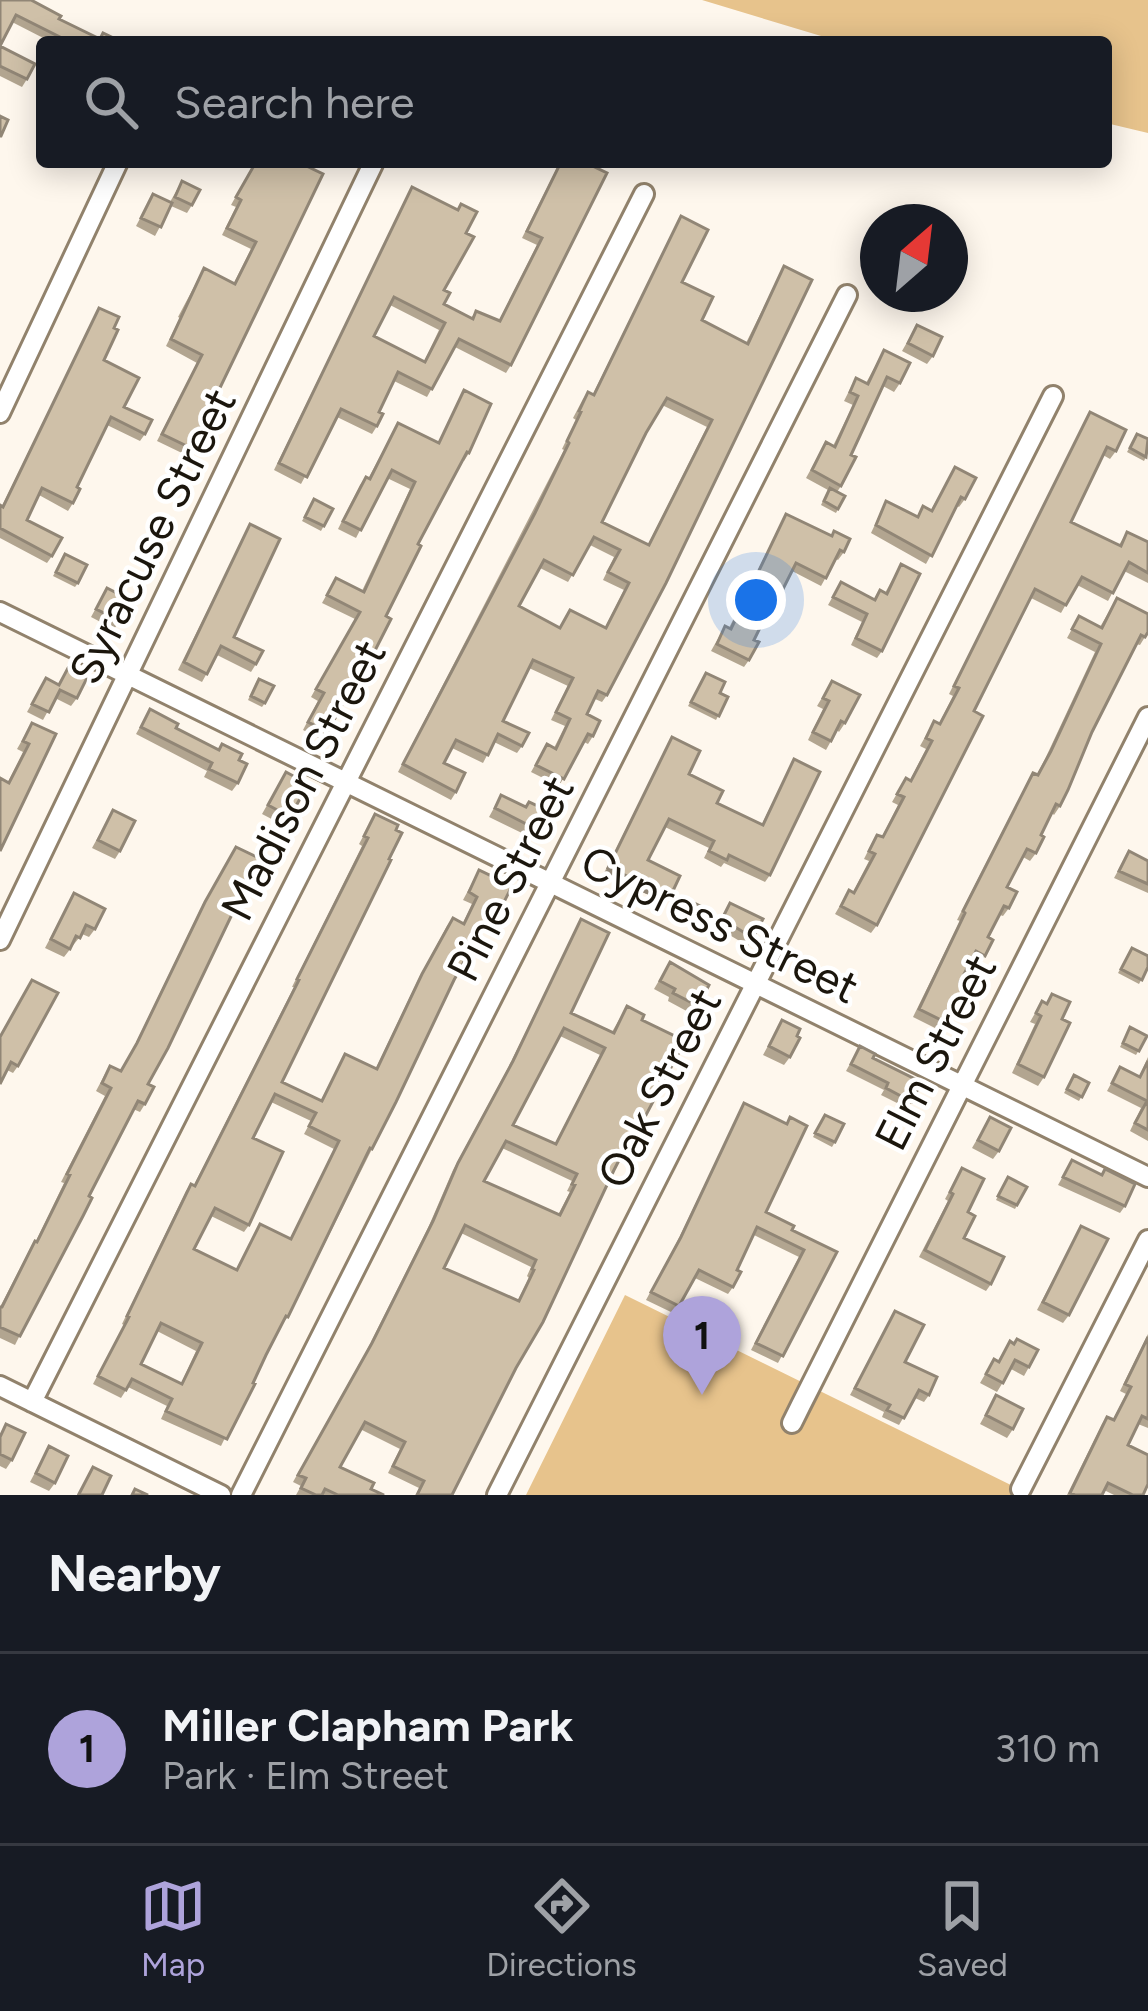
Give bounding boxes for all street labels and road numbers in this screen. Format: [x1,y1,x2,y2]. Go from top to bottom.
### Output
street label: Syracuse Street [57,380,247,692]
street label: Madison Street [209,631,397,929]
street label: Pine Street [435,766,585,990]
street label: Cypress Street [573,834,867,1014]
street label: Elm Street [863,945,1007,1159]
street label: Oak Street [586,979,732,1197]

